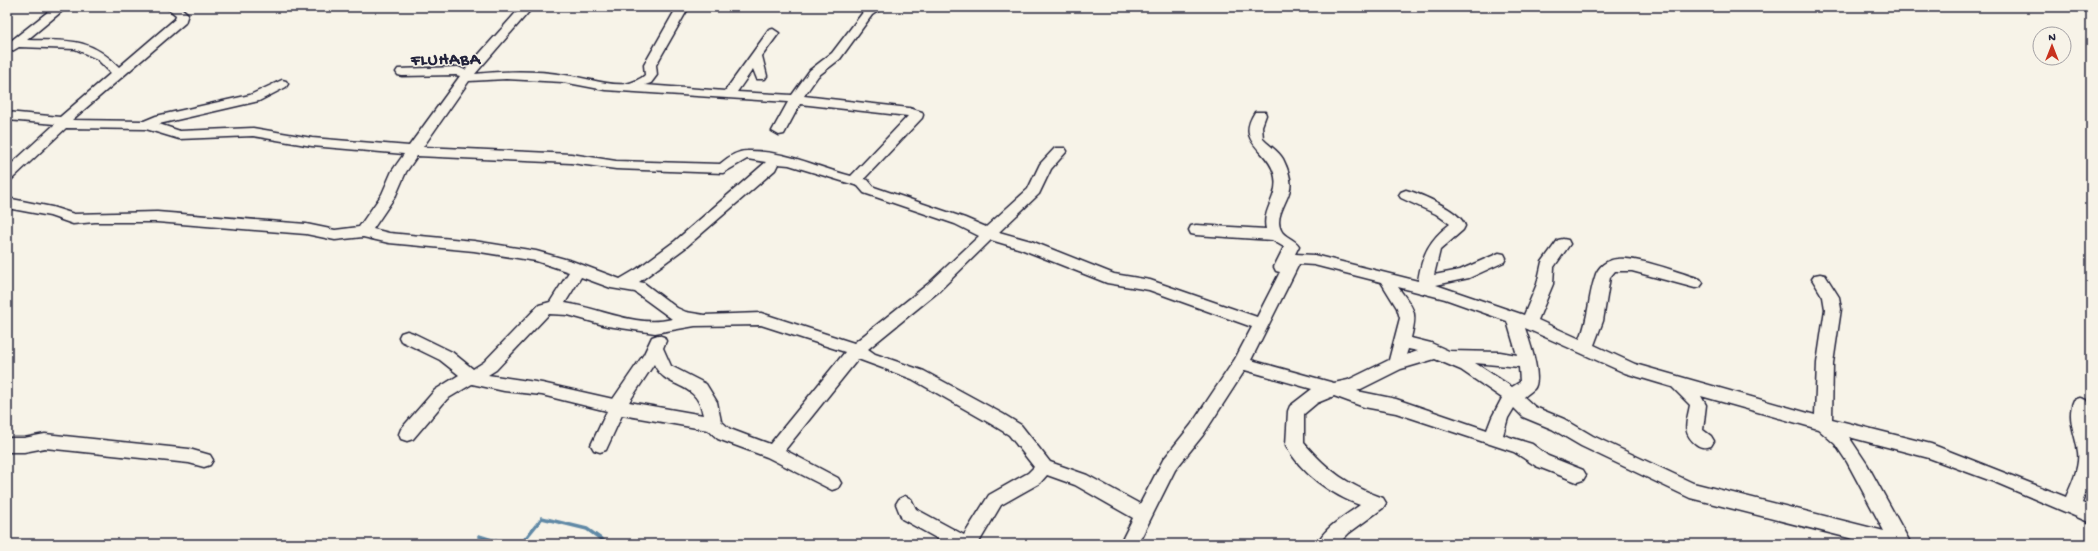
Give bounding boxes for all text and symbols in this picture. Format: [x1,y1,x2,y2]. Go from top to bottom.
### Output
north arrow [2032,26,2072,66]
text: N [2048,32,2056,44]
district label: FLUHABA [410,51,482,71]

